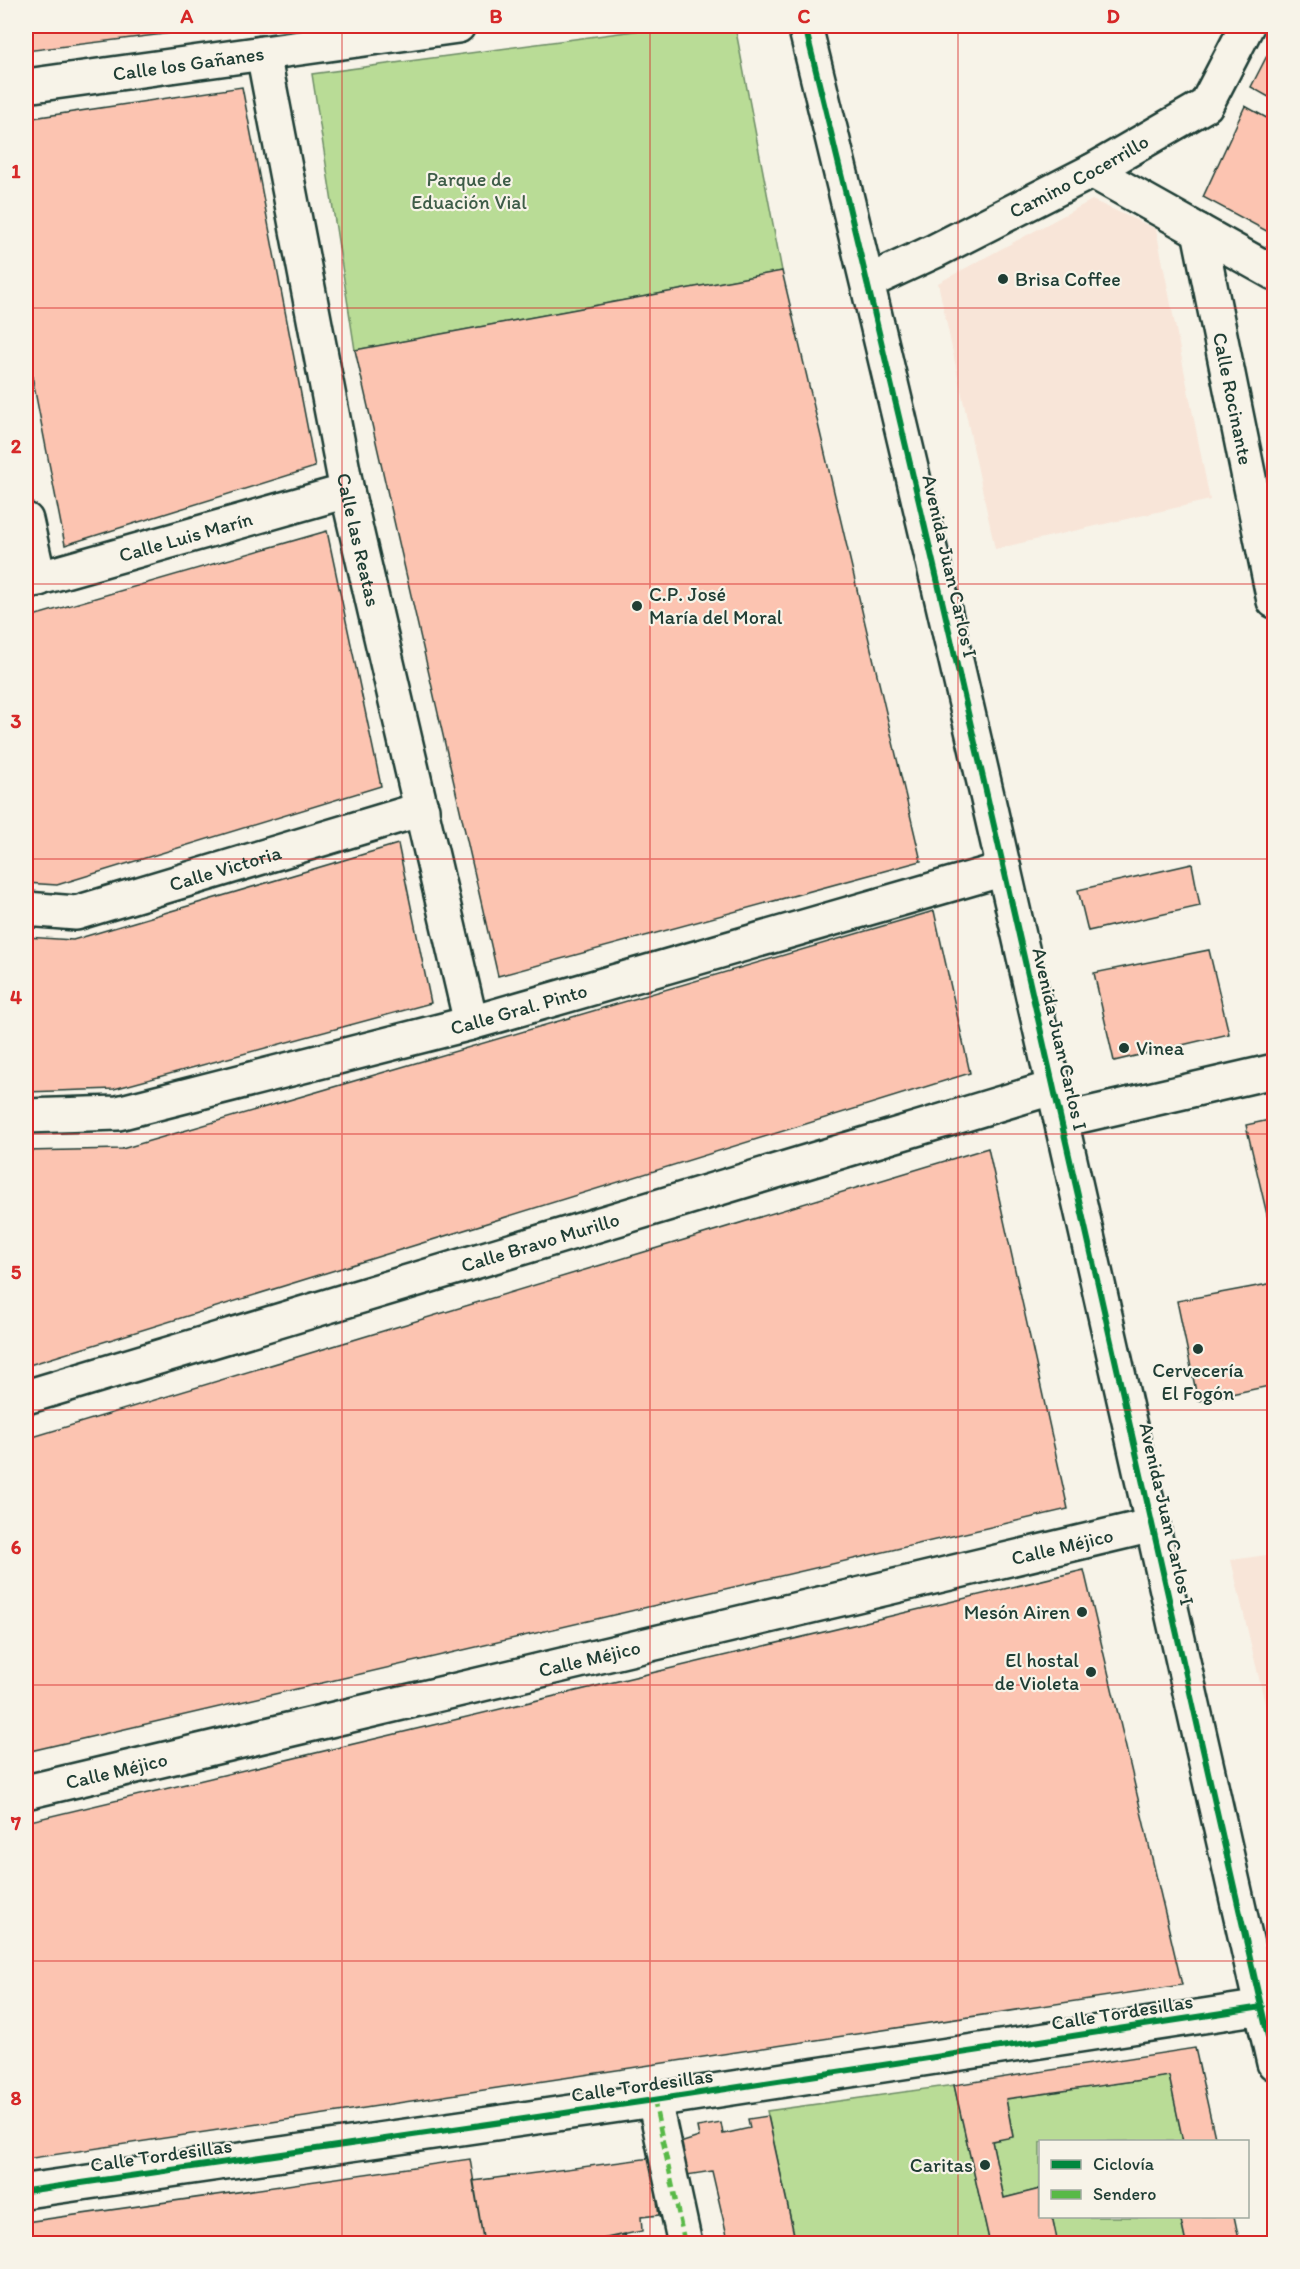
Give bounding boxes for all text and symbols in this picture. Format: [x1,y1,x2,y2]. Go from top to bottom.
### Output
text: A [180,4,194,28]
text: B [490,4,503,28]
text: C [798,4,811,28]
text: D [1106,4,1120,28]
street label: Calle los Gañanes [111,41,266,86]
street label: Camino Cocerrillo [1005,129,1153,223]
text: 1 [11,159,21,183]
park label: Parque de Eduación Vial [411,167,527,214]
place label: Brisa Coffee [1015,267,1121,291]
marker: Brisa Coffee [996,272,1010,286]
street label: Calle Rocinante [1208,330,1258,467]
text: 2 [11,434,22,458]
street label: Calle las Reatas [332,471,386,609]
street label: Avenida Juan Carlos I [917,472,983,660]
street label: Calle Luis Marín [116,506,256,567]
place label: C.P. José María del Moral [649,582,783,629]
marker: C.P. José María del Moral [630,599,644,613]
text: 3 [11,709,22,733]
street label: Calle Victoria [166,840,285,896]
street label: Avenida Juan Carlos I [1027,945,1093,1133]
street label: Calle Gral. Pinto [448,978,590,1040]
text: 4 [10,985,22,1009]
place label: Vinea [1136,1036,1185,1060]
marker: Vinea [1117,1041,1131,1055]
street label: Calle Bravo Murillo [458,1207,622,1277]
text: 5 [11,1260,22,1284]
marker: Cervecería El Fogón [1191,1342,1205,1356]
place label: Cervecería El Fogón [1152,1358,1244,1405]
street label: Avenida Juan Carlos I [1134,1420,1200,1608]
street label: Calle Méjico [1009,1523,1116,1570]
text: 6 [11,1535,22,1559]
place label: Mesón Airen [964,1600,1070,1624]
marker: Mesón Airen [1075,1605,1089,1619]
street label: Calle Méjico [536,1635,643,1682]
place label: El hostal de Violeta [994,1648,1079,1695]
marker: El hostal de Violeta [1084,1665,1098,1679]
street label: Calle Méjico [63,1747,170,1794]
text: 7 [10,1811,21,1835]
street label: Calle Tordesillas [1049,1989,1195,2035]
street label: Calle Tordesillas [570,2063,715,2107]
text: 8 [11,2086,22,2110]
street label: Calle Tordesillas [89,2133,234,2177]
legend [1039,2140,1249,2218]
place label: Caritas [910,2153,973,2177]
text: Ciclovía [1093,2153,1155,2175]
marker: Caritas [978,2158,992,2172]
text: Sendero [1093,2183,1156,2205]

